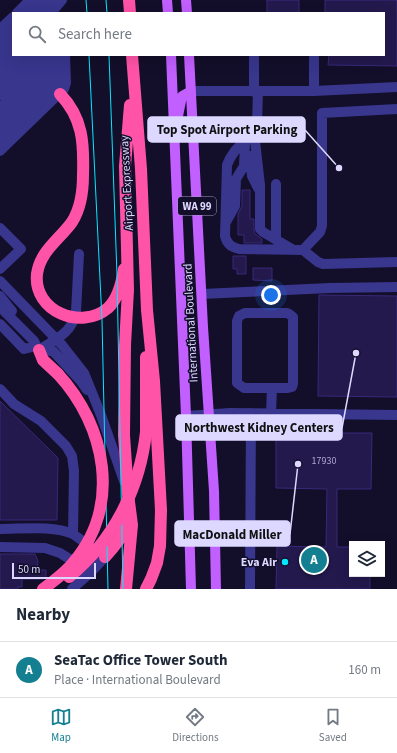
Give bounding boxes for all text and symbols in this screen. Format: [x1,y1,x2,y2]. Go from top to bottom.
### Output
search box [12,12,385,56]
icon: search [26,23,48,45]
text: Search here [58,24,132,45]
callout: Top Spot Airport Parking [148,117,305,142]
text: Top Spot Airport Parking [157,121,297,139]
street label: Airport Expressway [116,134,138,231]
road number: WA 99 [178,197,216,215]
street label: International Boulevard [179,263,203,383]
your location [261,285,281,305]
callout: Northwest Kidney Centers [176,415,342,440]
text: Northwest Kidney Centers [184,419,334,437]
house number: 17930 [312,454,336,468]
callout: MacDonald Miller [175,521,290,546]
text: MacDonald Miller [182,526,282,544]
map controls [349,541,385,577]
button: layers [349,541,385,577]
pin: A [301,545,327,575]
place label: Eva Air [241,554,277,571]
marker: Eva Air [280,557,290,567]
scale bar [12,561,96,580]
text: 50 m [18,562,40,577]
text: Nearby [16,603,70,627]
text: SeaTac Office Tower South [54,650,228,671]
text: A [25,661,33,679]
text: 160 m [348,661,381,679]
text: Place · International Boulevard [54,671,221,689]
tab: Map [50,706,72,745]
tab: Directions [172,706,219,745]
tab: Saved [319,706,347,745]

